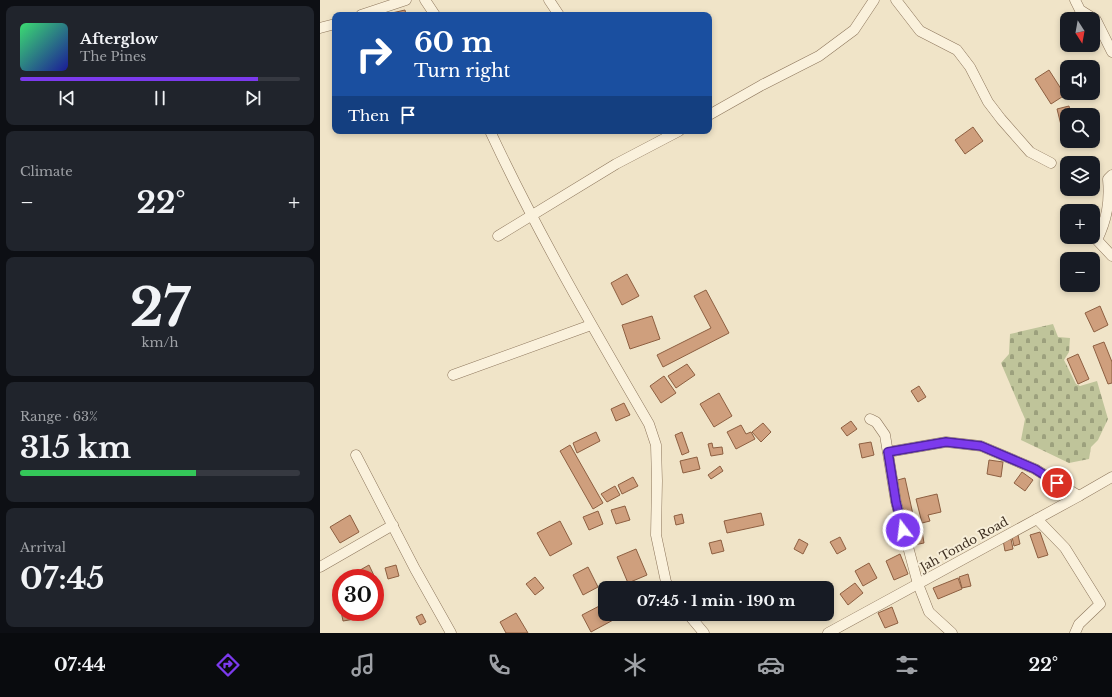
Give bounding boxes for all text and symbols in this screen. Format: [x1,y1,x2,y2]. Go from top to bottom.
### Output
north arrow [1060,12,1100,52]
map controls [1060,12,1100,292]
text: 60 m [414,25,492,60]
icon: right [348,28,400,80]
text: Afterglow [80,29,158,48]
text: The Pines [80,48,146,65]
text: Turn right [414,60,510,82]
button: sound [1060,60,1100,100]
icon: previous [56,87,78,109]
icon: pause [149,87,171,109]
icon: next [242,87,264,109]
icon: arrive [397,104,419,126]
text: Then [348,106,389,125]
button: search [1060,108,1100,148]
button: layers [1060,156,1100,196]
text: Climate [20,163,73,180]
text: 22° [136,184,185,221]
text: − [20,189,34,216]
text: + [288,189,300,216]
button: + [1060,204,1100,244]
button: − [1060,252,1100,292]
text: 27 [130,276,190,340]
text: km/h [142,334,178,351]
text: Range · 63% [20,408,98,425]
text: 315 km [20,429,131,466]
pin [1040,466,1074,500]
icon: arrive [1046,472,1068,494]
position arrow [882,509,924,551]
street label: Jah Tondo Road [916,514,1011,575]
text: Arrival [20,539,66,556]
text: 07:45 [20,560,104,597]
speed limit sign: 30 [332,569,384,621]
text: 07:45 · 1 min · 190 m [637,591,795,610]
icon: directions [214,651,242,679]
icon: music [349,651,377,679]
icon: phone [485,651,513,679]
icon: climate [621,651,649,679]
icon: car [757,651,785,679]
icon: filters [893,651,921,679]
text: 07:44 [54,654,106,676]
text: 22° [1029,654,1058,676]

